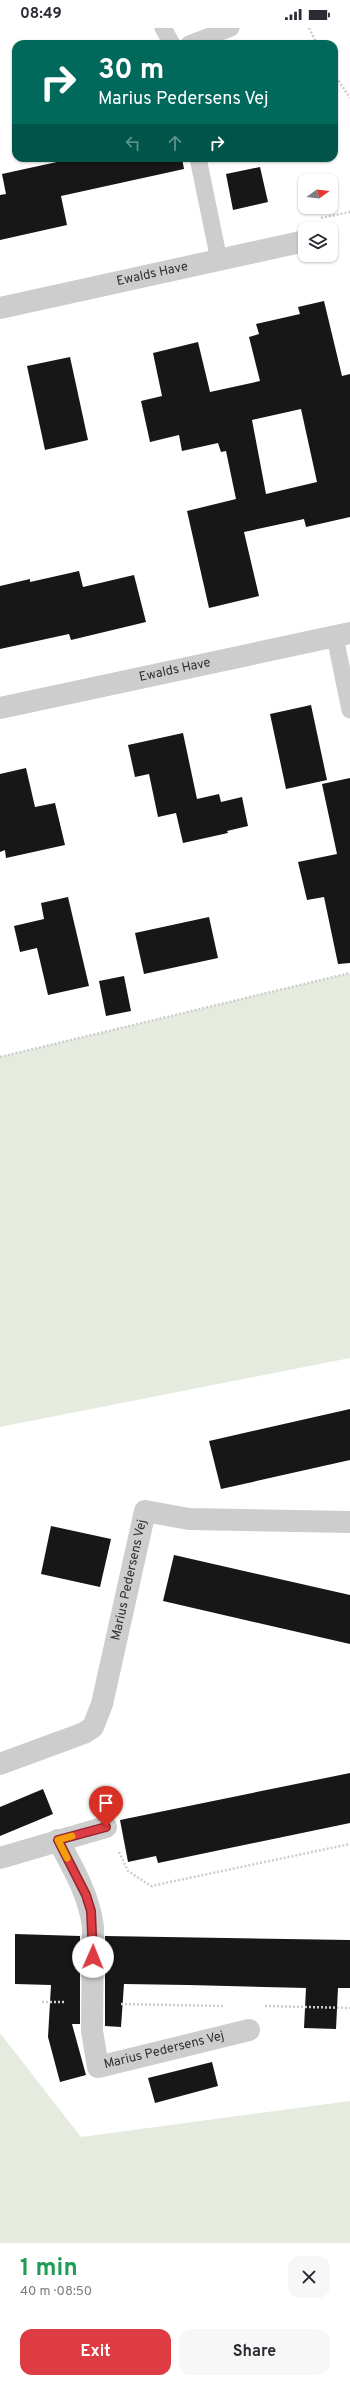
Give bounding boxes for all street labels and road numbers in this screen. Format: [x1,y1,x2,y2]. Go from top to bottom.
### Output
street label: Ewalds Have [115,259,190,290]
street label: Ewalds Have [138,655,212,686]
street label: Marius Pedersens Vej [108,1518,151,1642]
street label: Marius Pedersens Vej [102,2028,226,2073]

